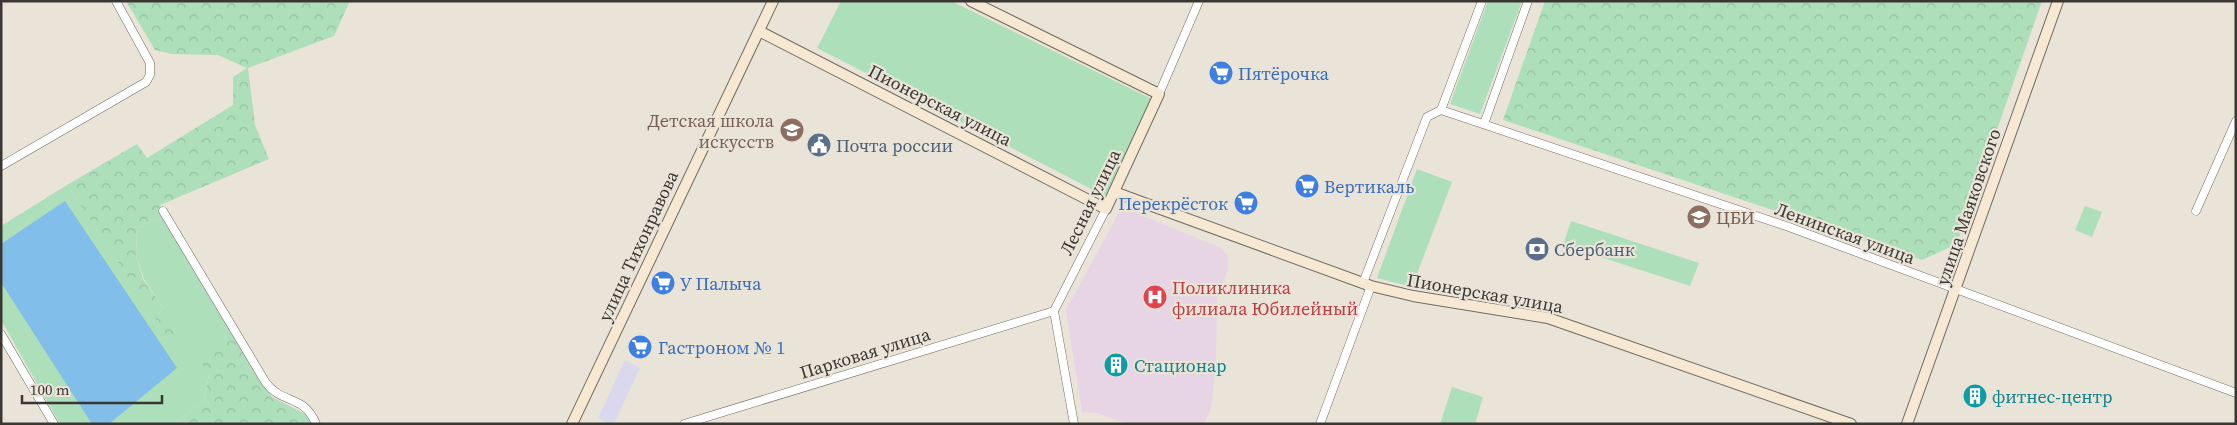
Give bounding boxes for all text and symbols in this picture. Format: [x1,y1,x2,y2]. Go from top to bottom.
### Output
street label: Пионерская улица [864,58,1017,152]
supermarket icon: Пятёрочка [1208,60,1234,86]
place label: Пятёрочка [1238,61,1330,86]
place label: Детская школа искусств [648,108,775,154]
school or university icon: Детская школа искусств [779,117,805,143]
street label: улица Маяковского [1929,125,2007,289]
public building icon: Почта россии [806,132,832,158]
place label: Почта россии [836,133,953,158]
street label: Лесная улица [1054,144,1127,259]
street label: улица Тихонравова [592,166,684,326]
supermarket icon: Вертикаль [1294,173,1320,199]
place label: Вертикаль [1324,174,1414,199]
supermarket icon: Перекрёсток [1233,190,1259,216]
place label: Перекрёсток [1118,191,1228,216]
street label: Ленинская улица [1771,196,1919,270]
school or university icon: ЦБИ [1686,204,1712,230]
place label: ЦБИ [1716,205,1755,230]
bank icon: Сбербанк [1524,236,1550,262]
place label: Сбербанк [1554,237,1635,262]
street label: Пионерская улица [1405,267,1566,319]
supermarket icon: У Палыча [650,270,676,296]
place label: У Палыча [680,271,762,296]
place label: Поликлиника филиала Юбилейный [1172,275,1358,321]
hospital icon: Поликлиника филиала Юбилейный [1142,284,1168,310]
street label: Парковая улица [797,321,934,385]
supermarket icon: Гастроном № 1 [627,334,653,360]
place label: Гастроном № 1 [658,335,785,360]
building icon: Стационар [1103,352,1129,378]
place label: Стационар [1134,353,1226,378]
scale bar [22,372,162,404]
text: 100 m [30,379,70,400]
building icon: фитнес-центр [1962,383,1988,409]
place label: фитнес-центр [1992,384,2113,409]

